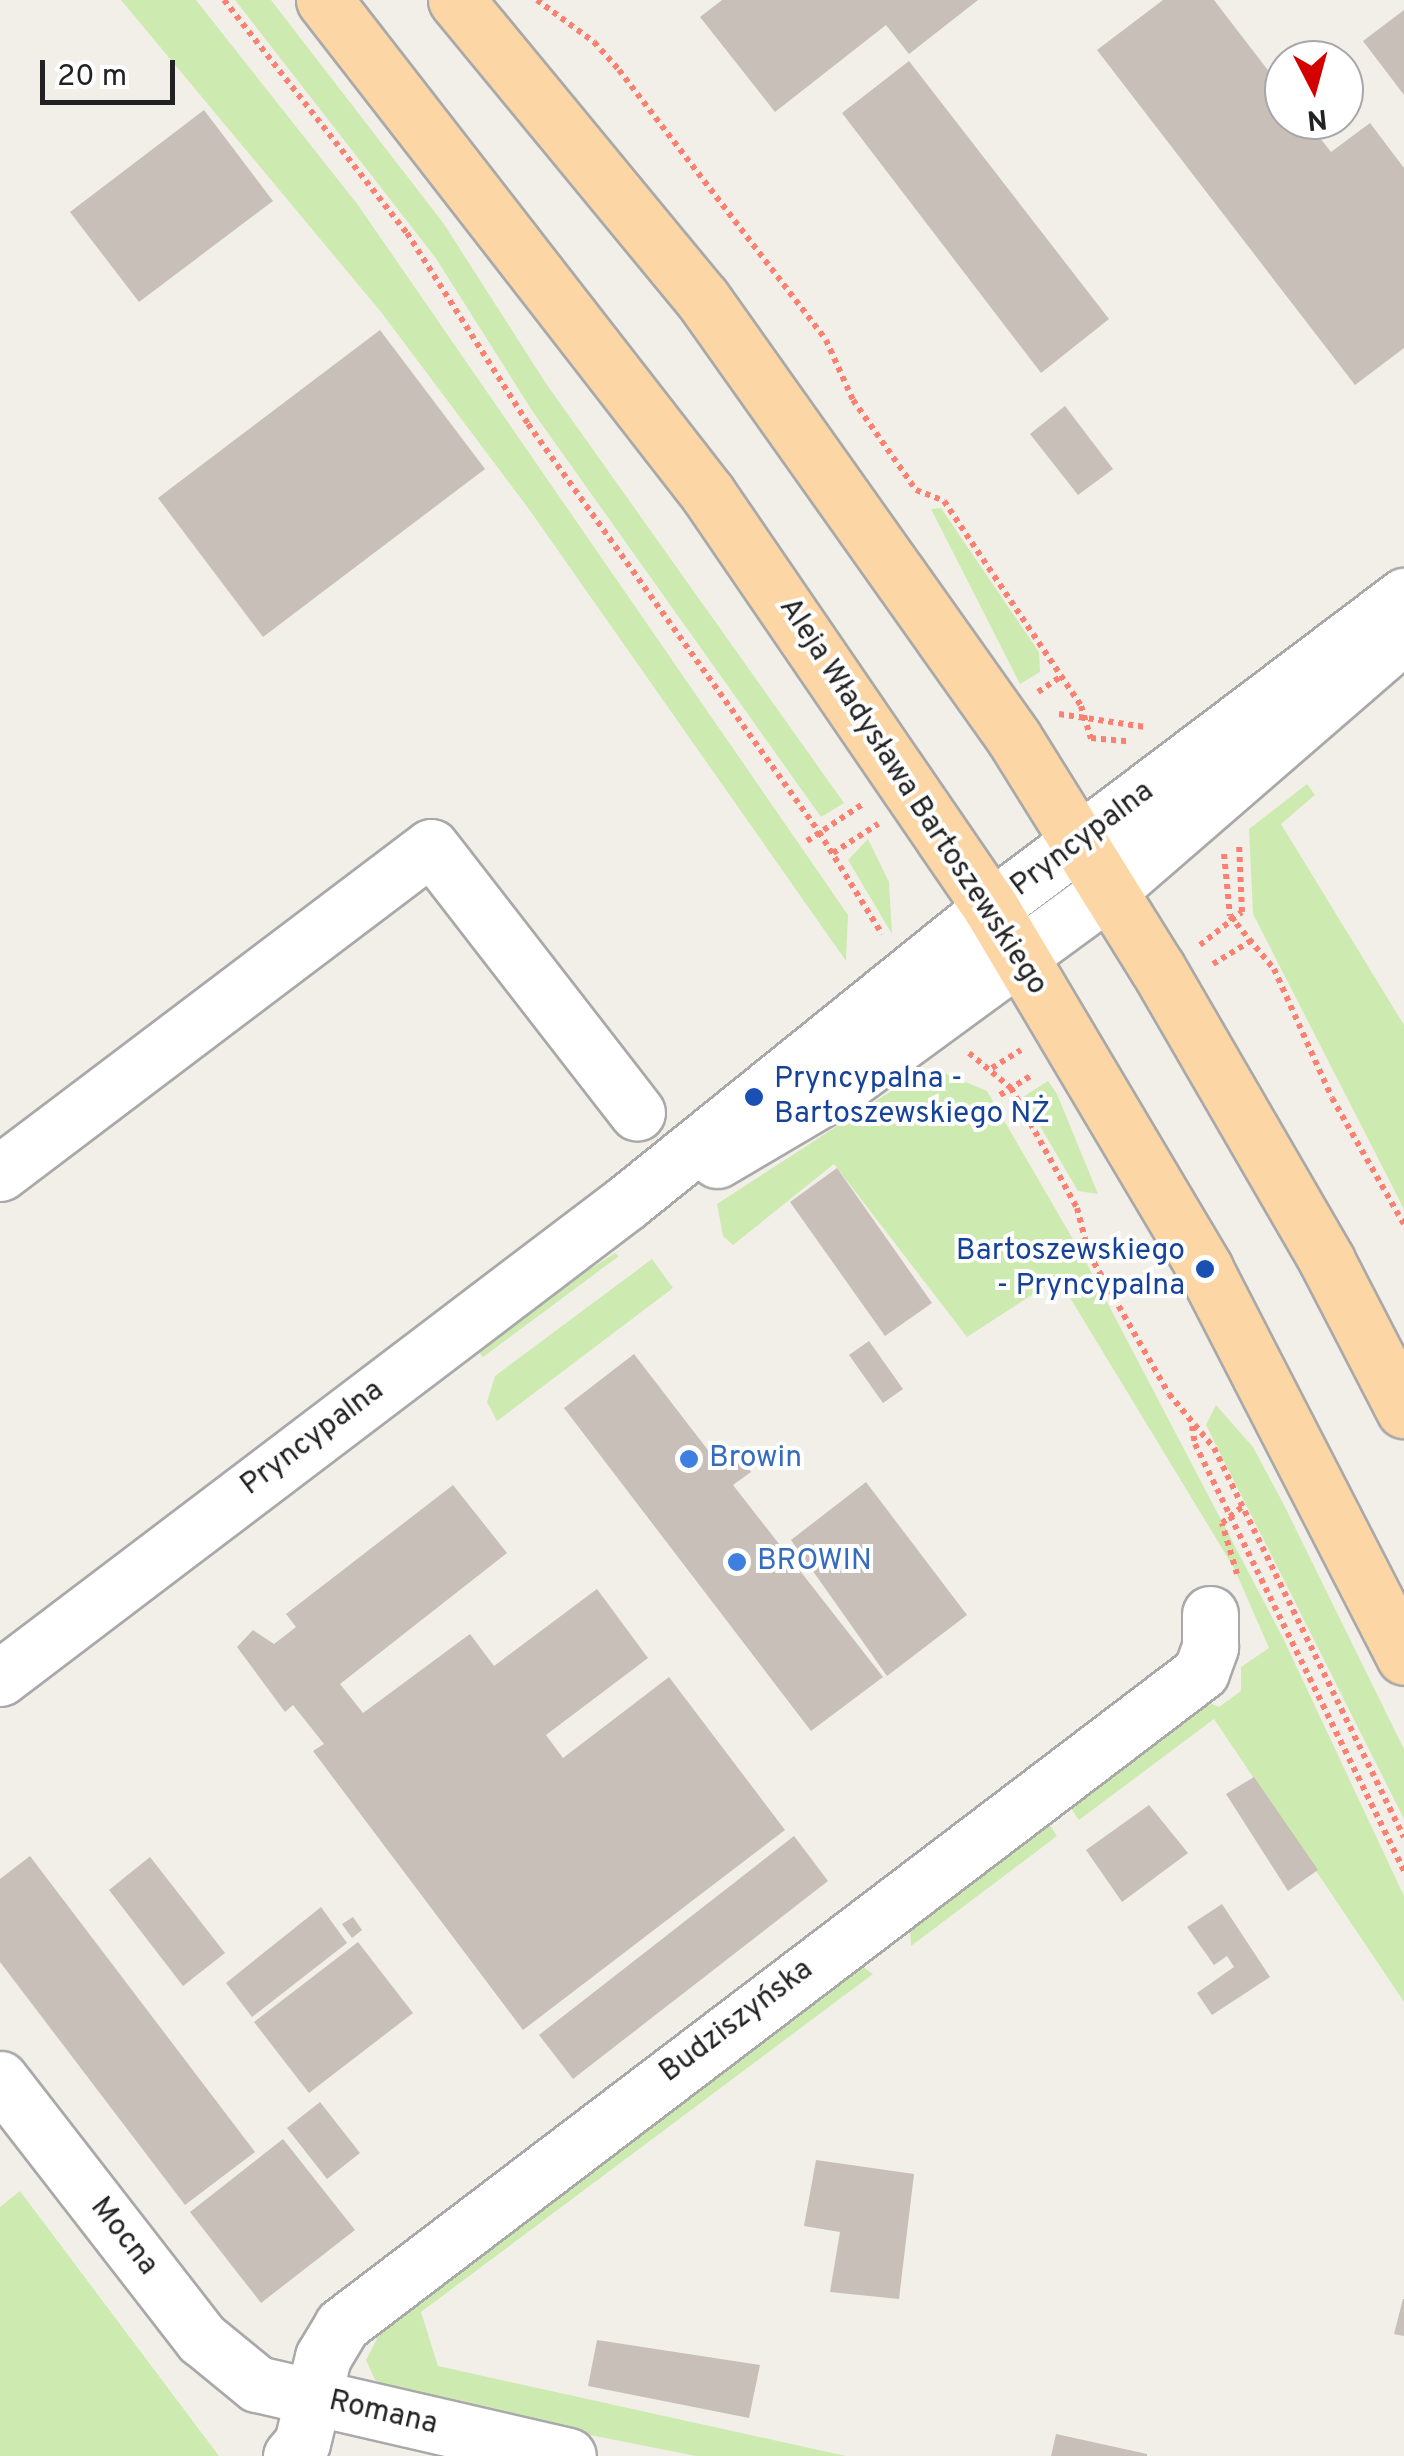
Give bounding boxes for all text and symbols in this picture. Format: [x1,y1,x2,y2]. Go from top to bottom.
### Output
scale bar [45,40,180,102]
north arrow [1264,40,1364,140]
text: 20 m [57,59,127,96]
text: N [1305,99,1329,137]
street label: Aleja Władysława Bartoszewskiego [770,591,1054,1003]
street label: Pryncypalna [1004,775,1162,905]
place label: Pryncypalna - Bartoszewskiego NŻ [774,1062,1050,1132]
marker: Pryncypalna - Bartoszewskiego NŻ [743,1086,765,1108]
place label: Bartoszewskiego - Pryncypalna [956,1234,1185,1304]
marker: Bartoszewskiego - Pryncypalna [1194,1258,1216,1280]
street label: Pryncypalna [234,1374,392,1504]
place label: Browin [709,1441,802,1477]
marker: Browin [678,1448,700,1470]
place label: BROWIN [757,1544,872,1580]
marker: BROWIN [726,1551,748,1573]
street label: Budziszyńska [653,1953,821,2091]
street label: Mocna [81,2191,165,2283]
street label: Romana [325,2384,441,2444]

